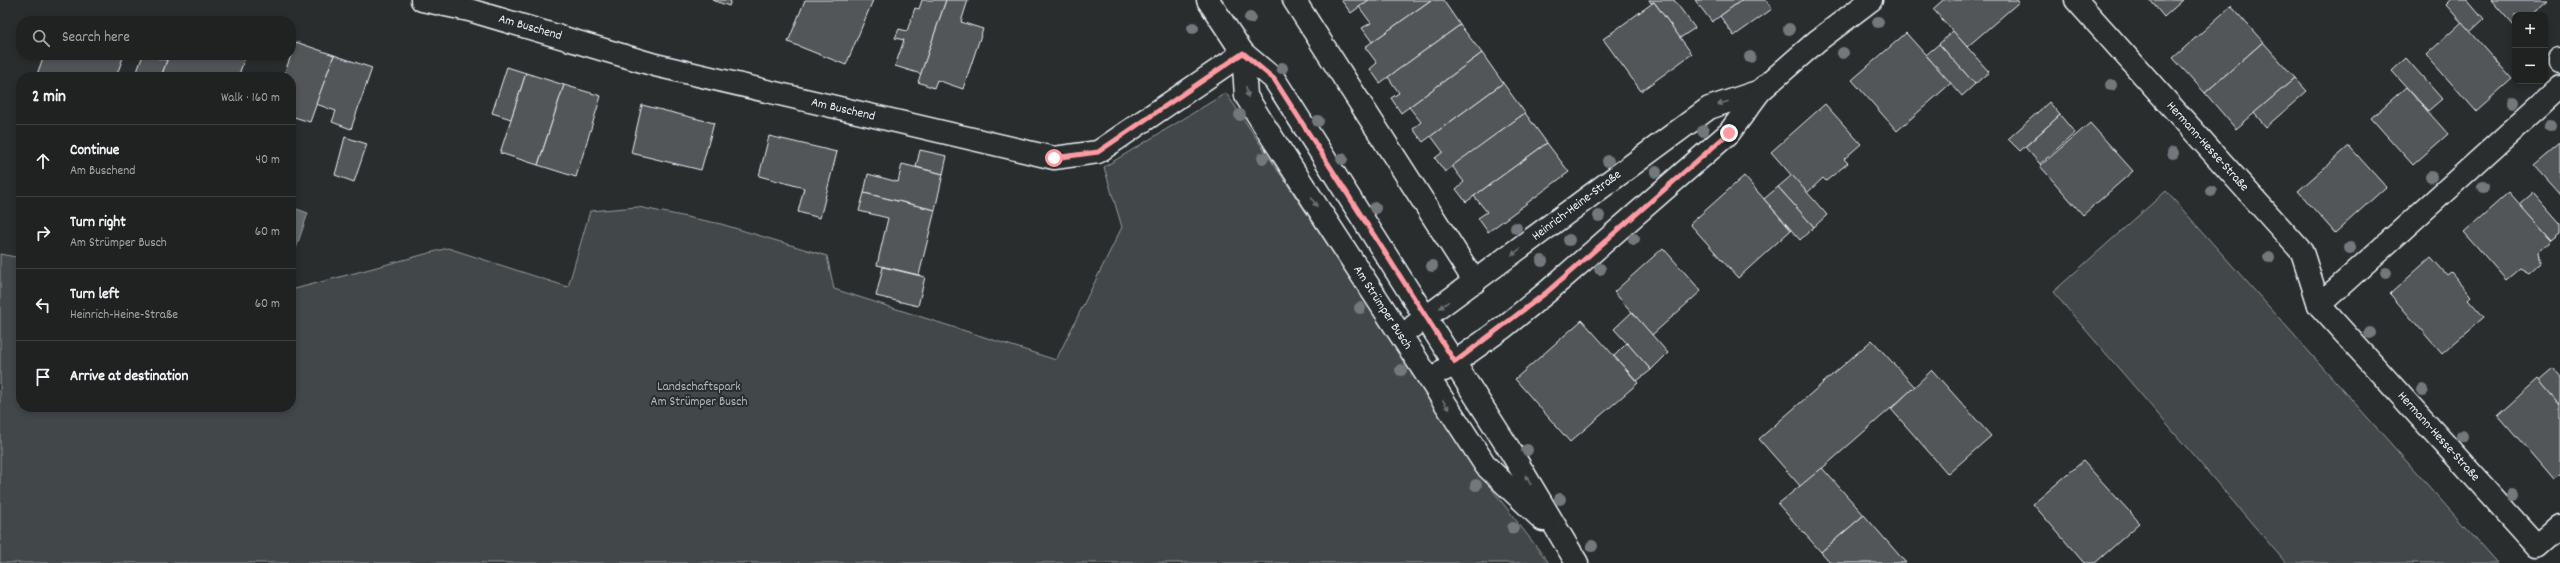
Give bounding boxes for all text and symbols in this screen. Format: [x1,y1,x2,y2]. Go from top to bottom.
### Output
street label: Am Buschend [496,10,564,46]
map controls [2512,12,2548,84]
button: + [2512,12,2548,48]
search box [16,16,296,60]
icon: search [30,27,52,49]
text: Search here [62,27,130,49]
button: − [2512,48,2548,84]
text: 2 min [32,86,66,110]
one-way arrow [1244,86,1250,98]
text: Walk · 160 m [221,89,280,108]
street label: Am Buschend [809,93,877,127]
street label: Hermann-Hesse-Straße [2161,98,2253,196]
one-way arrow [1717,100,1729,106]
route end [1720,124,1738,142]
text: Continue [70,140,119,162]
route start [1045,149,1063,167]
icon: ahead [32,150,54,172]
text: 40 m [256,151,280,170]
text: Am Buschend [70,162,135,181]
street label: Heinrich-Heine-Straße [1528,166,1626,246]
one-way arrow [1310,197,1318,207]
text: Turn right [70,212,126,234]
icon: right [32,222,54,244]
text: 60 m [255,223,280,242]
text: Am Strümper Busch [70,234,167,253]
one-way arrow [1510,247,1521,256]
street label: Am Strümper Busch [1348,262,1416,354]
text: Turn left [70,284,119,306]
icon: left [32,294,54,316]
text: 60 m [255,295,280,314]
one-way arrow [1438,301,1449,309]
text: Heinrich-Heine-Straße [70,306,178,325]
icon: arrive [32,366,54,388]
text: Arrive at destination [70,366,188,388]
park label: Landschaftspark Am Strümper Busch [651,378,747,412]
street label: Hermann-Hesse-Straße [2392,388,2484,486]
one-way arrow [1442,400,1450,411]
one-way arrow [1525,475,1532,486]

